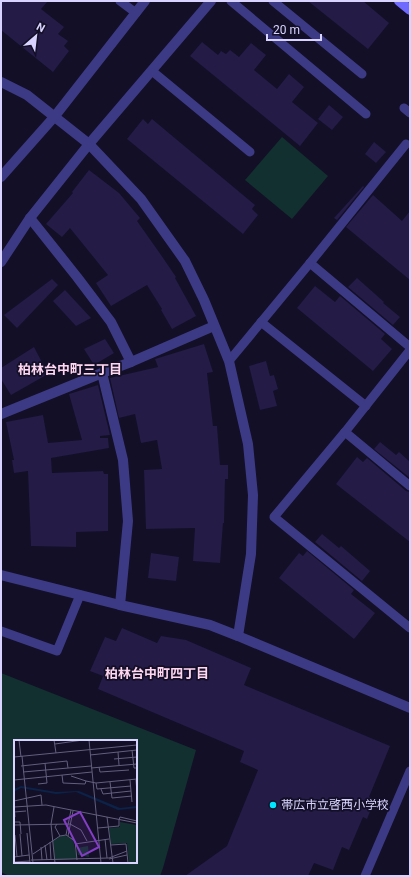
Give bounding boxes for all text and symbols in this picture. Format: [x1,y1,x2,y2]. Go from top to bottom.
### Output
north arrow [16,16,56,56]
scale bar [267,16,321,42]
text: N [34,20,47,35]
text: 20 m [273,23,300,37]
district label: 柏林台中町三丁目 [18,362,122,377]
district label: 柏林台中町四丁目 [105,666,209,681]
inset map [14,740,137,863]
place label: 帯広市立啓西小学校 [281,798,389,812]
marker: 帯広市立啓西小学校 [268,800,278,810]

